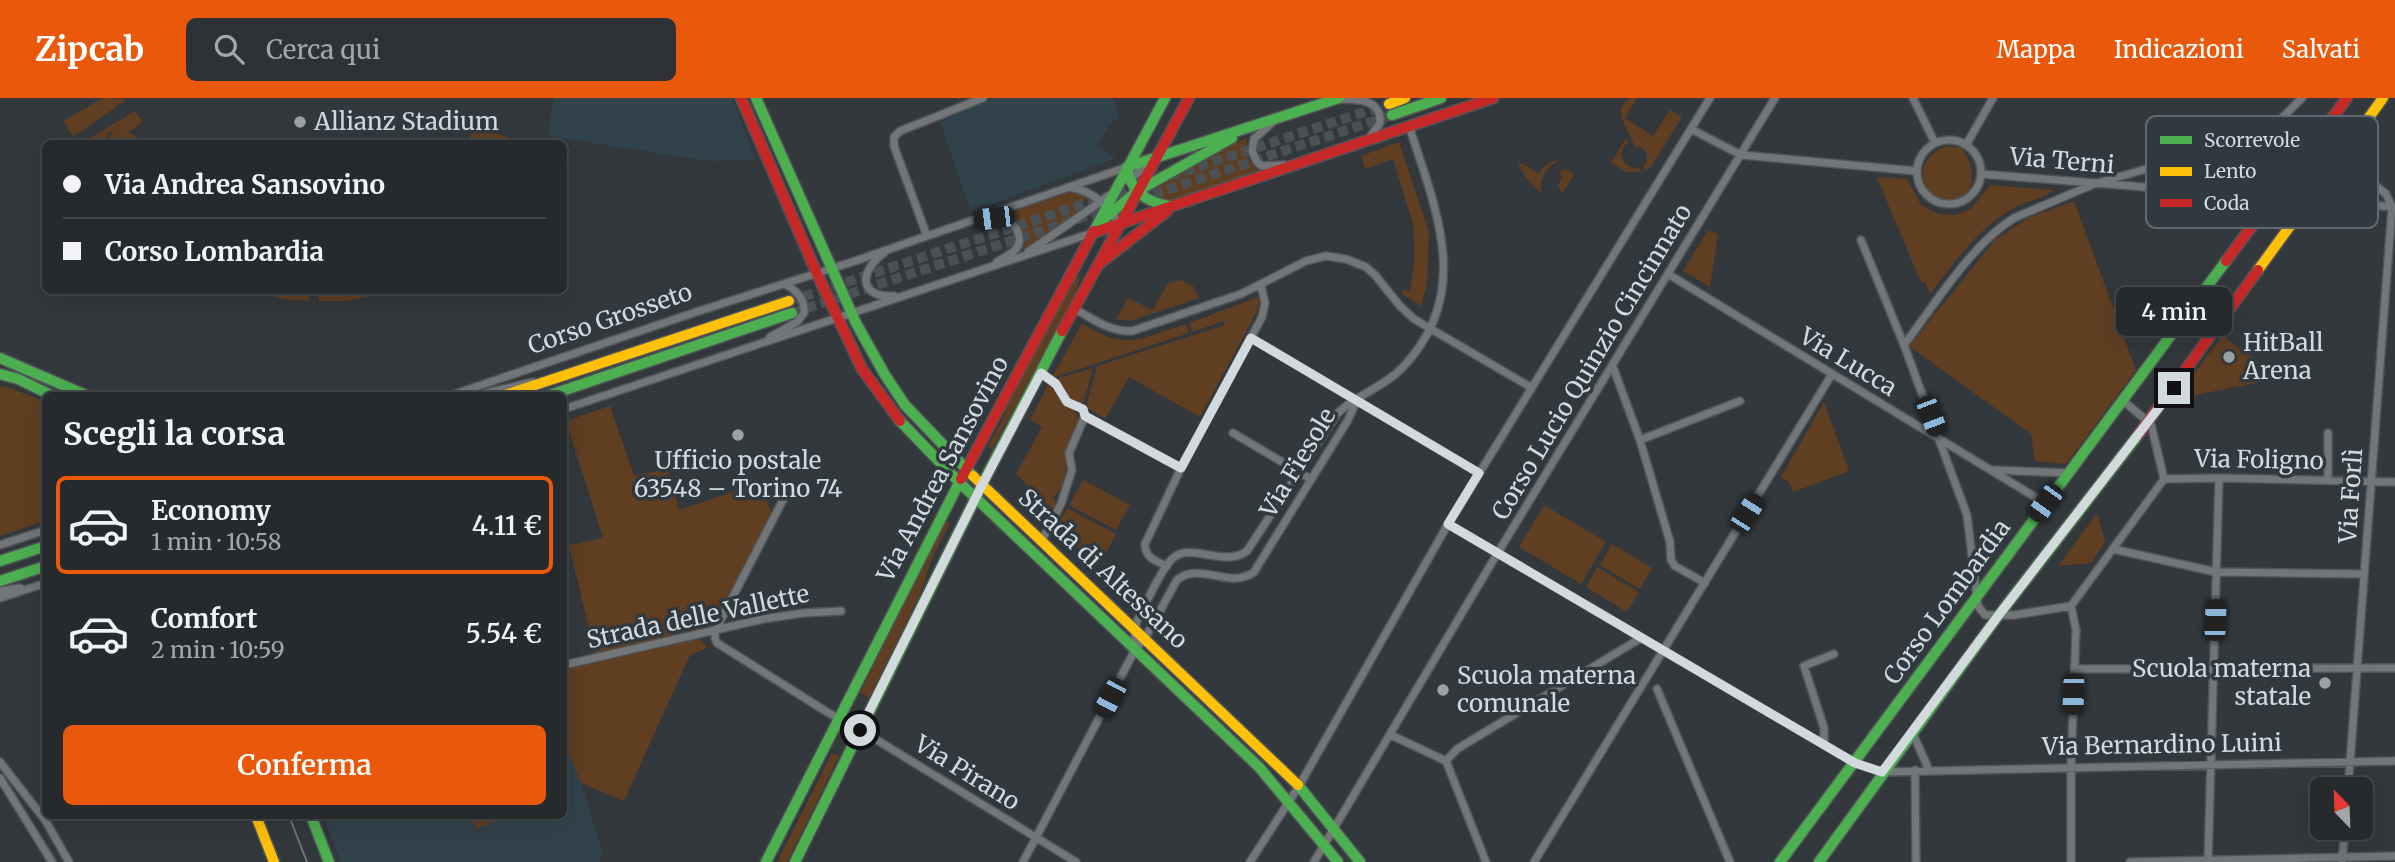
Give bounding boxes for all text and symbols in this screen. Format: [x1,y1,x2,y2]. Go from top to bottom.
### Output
search box [186,18,676,81]
text: Zipcab [35,29,144,70]
icon: search [210,30,248,68]
text: Cerca qui [266,33,380,66]
text: Mappa [1997,34,2076,65]
text: Indicazioni [2114,34,2244,65]
text: Salvati [2282,34,2360,65]
place label: Allianz Stadium [313,106,499,137]
marker: Allianz Stadium [292,114,308,130]
legend [2146,116,2378,228]
text: Scorrevole [2204,128,2300,152]
street label: Via Terni [2007,140,2116,181]
text: Lento [2204,159,2256,183]
text: Via Andrea Sansovino [105,168,385,201]
text: Coda [2204,191,2250,215]
street label: Corso Lucio Quinzio Cincinnato [1485,198,1698,525]
car [972,205,1017,231]
text: Corso Lombardia [105,235,324,268]
street label: Corso Grosseto [524,276,696,361]
callout: 4 min [2116,286,2232,336]
text: 4 min [2141,297,2207,326]
street label: Via Lucca [1793,320,1903,403]
place label: HitBall Arena [2242,327,2323,386]
marker: HitBall Arena [2221,349,2237,365]
street label: Via Andrea Sansovino [869,351,1015,588]
route end [2158,372,2190,404]
car [1914,393,1949,439]
street label: Via Fiesole [1252,402,1342,524]
text: Scegli la corsa [63,414,285,454]
marker: Ufficio postale 63548 – Torino 74 [730,427,746,443]
street label: Via Foligno [2193,443,2324,476]
place label: Ufficio postale 63548 – Torino 74 [634,445,843,504]
street label: Via Forlì [2332,447,2369,546]
car [2025,480,2066,526]
street label: Strada di Altessano [1012,482,1195,655]
car [1727,490,1768,536]
icon: car [67,494,130,557]
text: Economy [151,494,271,527]
text: 4.11 € [472,509,542,542]
street label: Corso Lombardia [1876,513,2017,690]
text: 1 min · 10:58 [151,527,281,556]
street label: Strada delle Vallette [584,578,812,655]
car [2204,599,2227,641]
icon: car [67,602,130,665]
text: Comfort [151,602,257,635]
text: 5.54 € [466,617,542,650]
text: 2 min · 10:59 [151,635,285,664]
place label: Scuola materna statale [2132,653,2311,712]
place label: Scuola materna comunale [1457,660,1636,719]
car [2062,673,2085,715]
car [1091,675,1130,721]
marker: Scuola materna statale [2317,675,2333,691]
marker: Scuola materna comunale [1435,682,1451,698]
route start [844,714,876,746]
button: Conferma [63,725,546,805]
street label: Via Pirano [908,727,1026,817]
street label: Via Bernardino Luini [2041,727,2282,762]
north arrow [2310,777,2373,840]
map controls [2310,777,2373,840]

